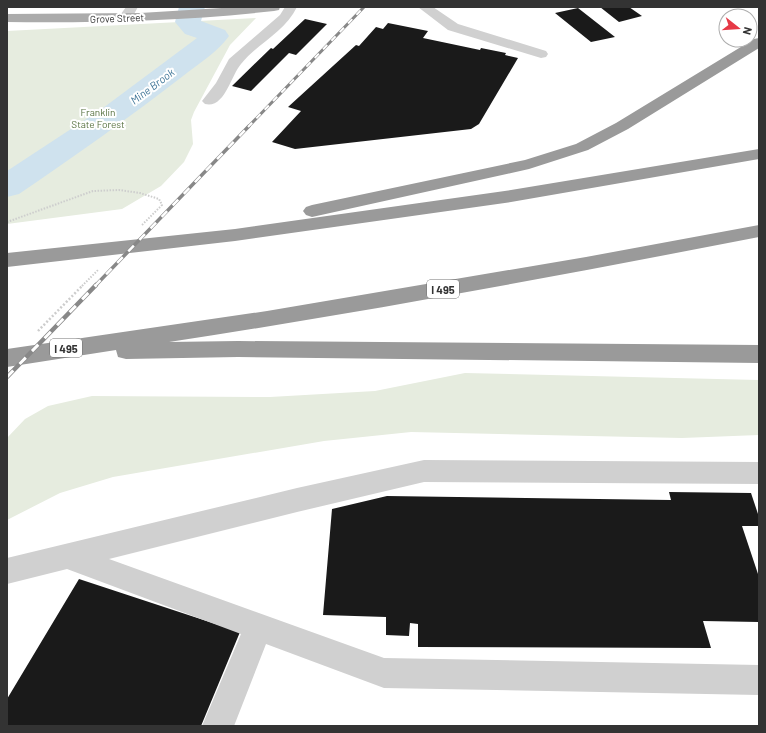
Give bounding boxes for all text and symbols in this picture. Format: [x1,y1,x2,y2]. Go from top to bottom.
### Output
north arrow [718,8,758,48]
street label: Grove Street [90,11,145,25]
text: N [741,26,755,36]
water label: Mine Brook [128,65,177,107]
park label: Franklin State Forest [71,106,125,130]
road number: I 495 [427,280,459,298]
road number: I 495 [50,339,82,357]

